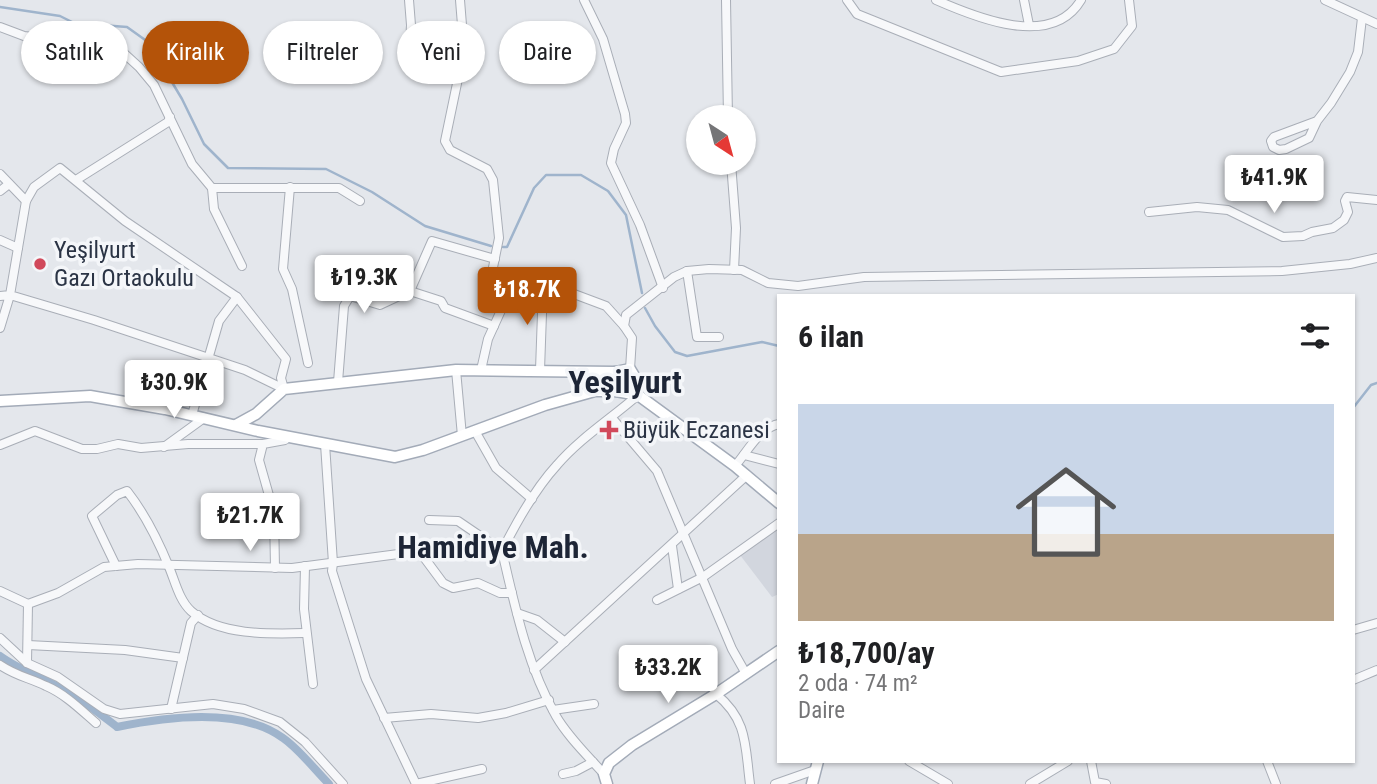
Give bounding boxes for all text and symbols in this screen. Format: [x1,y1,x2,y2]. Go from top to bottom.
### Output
chip: Satılık [21,21,128,84]
chip: Kiralık [142,21,249,84]
chip: Filtreler [263,21,383,84]
chip: Yeni [397,21,485,84]
chip: Daire [499,21,596,84]
north arrow [686,105,756,175]
map controls [686,105,756,175]
pin: ₺41.9K [1217,156,1331,215]
text: ₺41.9K [1241,164,1307,191]
place label: Yeşilyurt Gazı Ortaokulu [54,236,194,292]
marker: Yeşilyurt Gazı Ortaokulu [32,256,48,272]
pin: ₺19.3K [307,256,421,315]
text: ₺19.3K [331,264,397,291]
pin: ₺18.7K [470,268,584,327]
text: ₺18.7K [494,276,560,303]
icon: filters [1296,317,1334,355]
text: 6 ilan [798,319,864,354]
pin: ₺30.9K [117,360,231,420]
district label: Yeşilyurt [568,363,682,401]
text: ₺30.9K [141,369,207,396]
place label: Büyük Eczanesi [623,416,770,444]
marker: Büyük Eczanesi [601,422,617,438]
icon: home [1003,449,1129,575]
pin: ₺21.7K [193,494,307,553]
text: ₺21.7K [217,502,283,529]
district label: Hamidiye Mah. [397,528,589,566]
text: ₺18,700/ay [798,635,935,670]
pin: ₺33.2K [611,646,725,705]
text: ₺33.2K [635,654,701,681]
text: 2 oda · 74 m² [798,670,918,697]
text: Daire [798,697,845,724]

